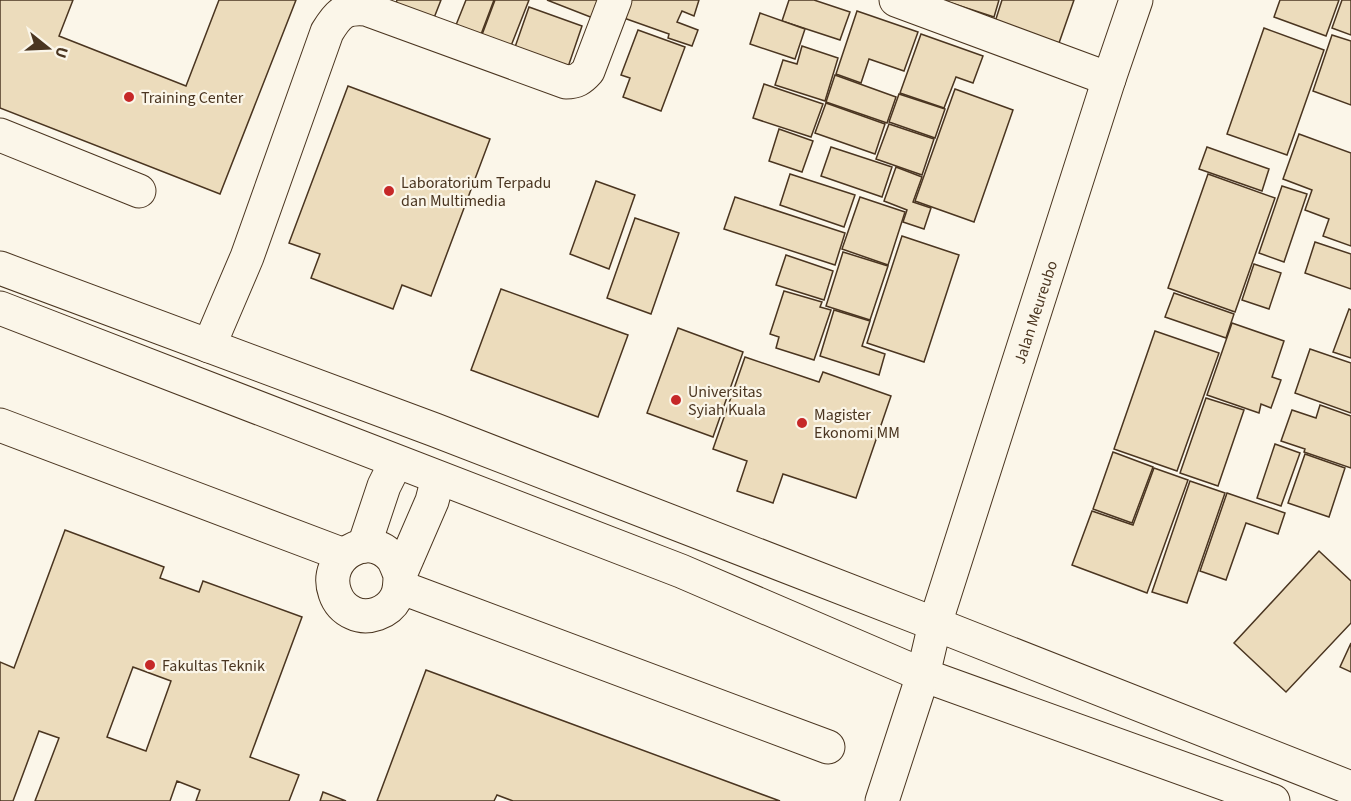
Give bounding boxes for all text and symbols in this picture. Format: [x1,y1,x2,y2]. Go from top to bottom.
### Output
north arrow [18,18,78,78]
text: U [49,44,73,61]
place label: Training Center [141,87,244,109]
marker: Training Center [122,90,136,104]
place label: Laboratorium Terpadu dan Multimedia [401,172,551,212]
marker: Laboratorium Terpadu dan Multimedia [382,184,396,198]
street label: Jalan Meureubo [1009,258,1063,367]
place label: Universitas Syiah Kuala [688,381,766,421]
marker: Universitas Syiah Kuala [669,393,683,407]
place label: Magister Ekonomi MM [814,404,900,444]
marker: Magister Ekonomi MM [795,416,809,430]
place label: Fakultas Teknik [162,655,265,677]
marker: Fakultas Teknik [143,658,157,672]

